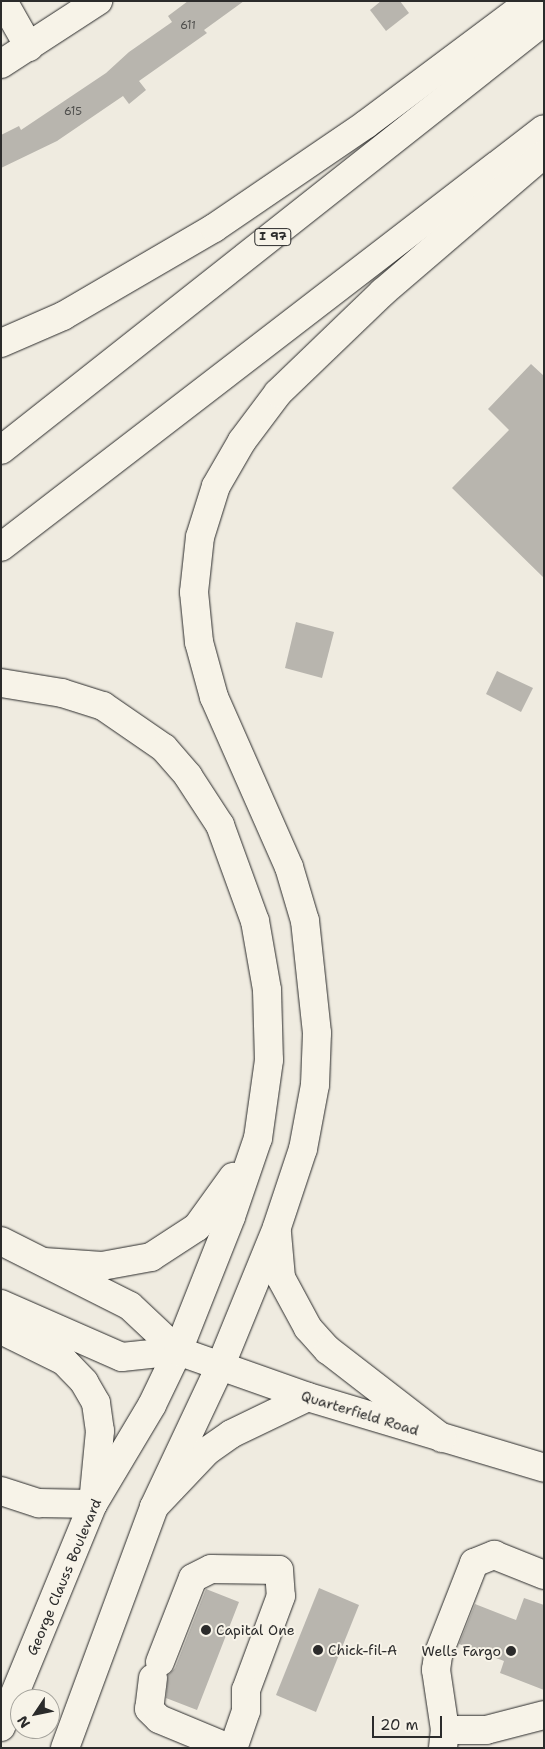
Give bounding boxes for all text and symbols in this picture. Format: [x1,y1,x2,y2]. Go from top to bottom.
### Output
house number: 611 [180,19,196,33]
house number: 615 [64,105,82,119]
road number: I 97 [254,228,292,246]
street label: Quarterfield Road [299,1387,421,1439]
street label: George Clauss Boulevard [23,1496,105,1658]
place label: Capital One [216,1622,295,1638]
marker: Capital One [200,1624,212,1636]
place label: Chick-fil-A [328,1642,397,1658]
place label: Wells Fargo [422,1643,501,1659]
marker: Chick-fil-A [312,1644,324,1656]
marker: Wells Fargo [505,1645,517,1657]
north arrow [10,1689,60,1739]
scale bar [375,1706,445,1738]
text: N [13,1712,34,1731]
text: 20 m [380,1715,419,1735]

